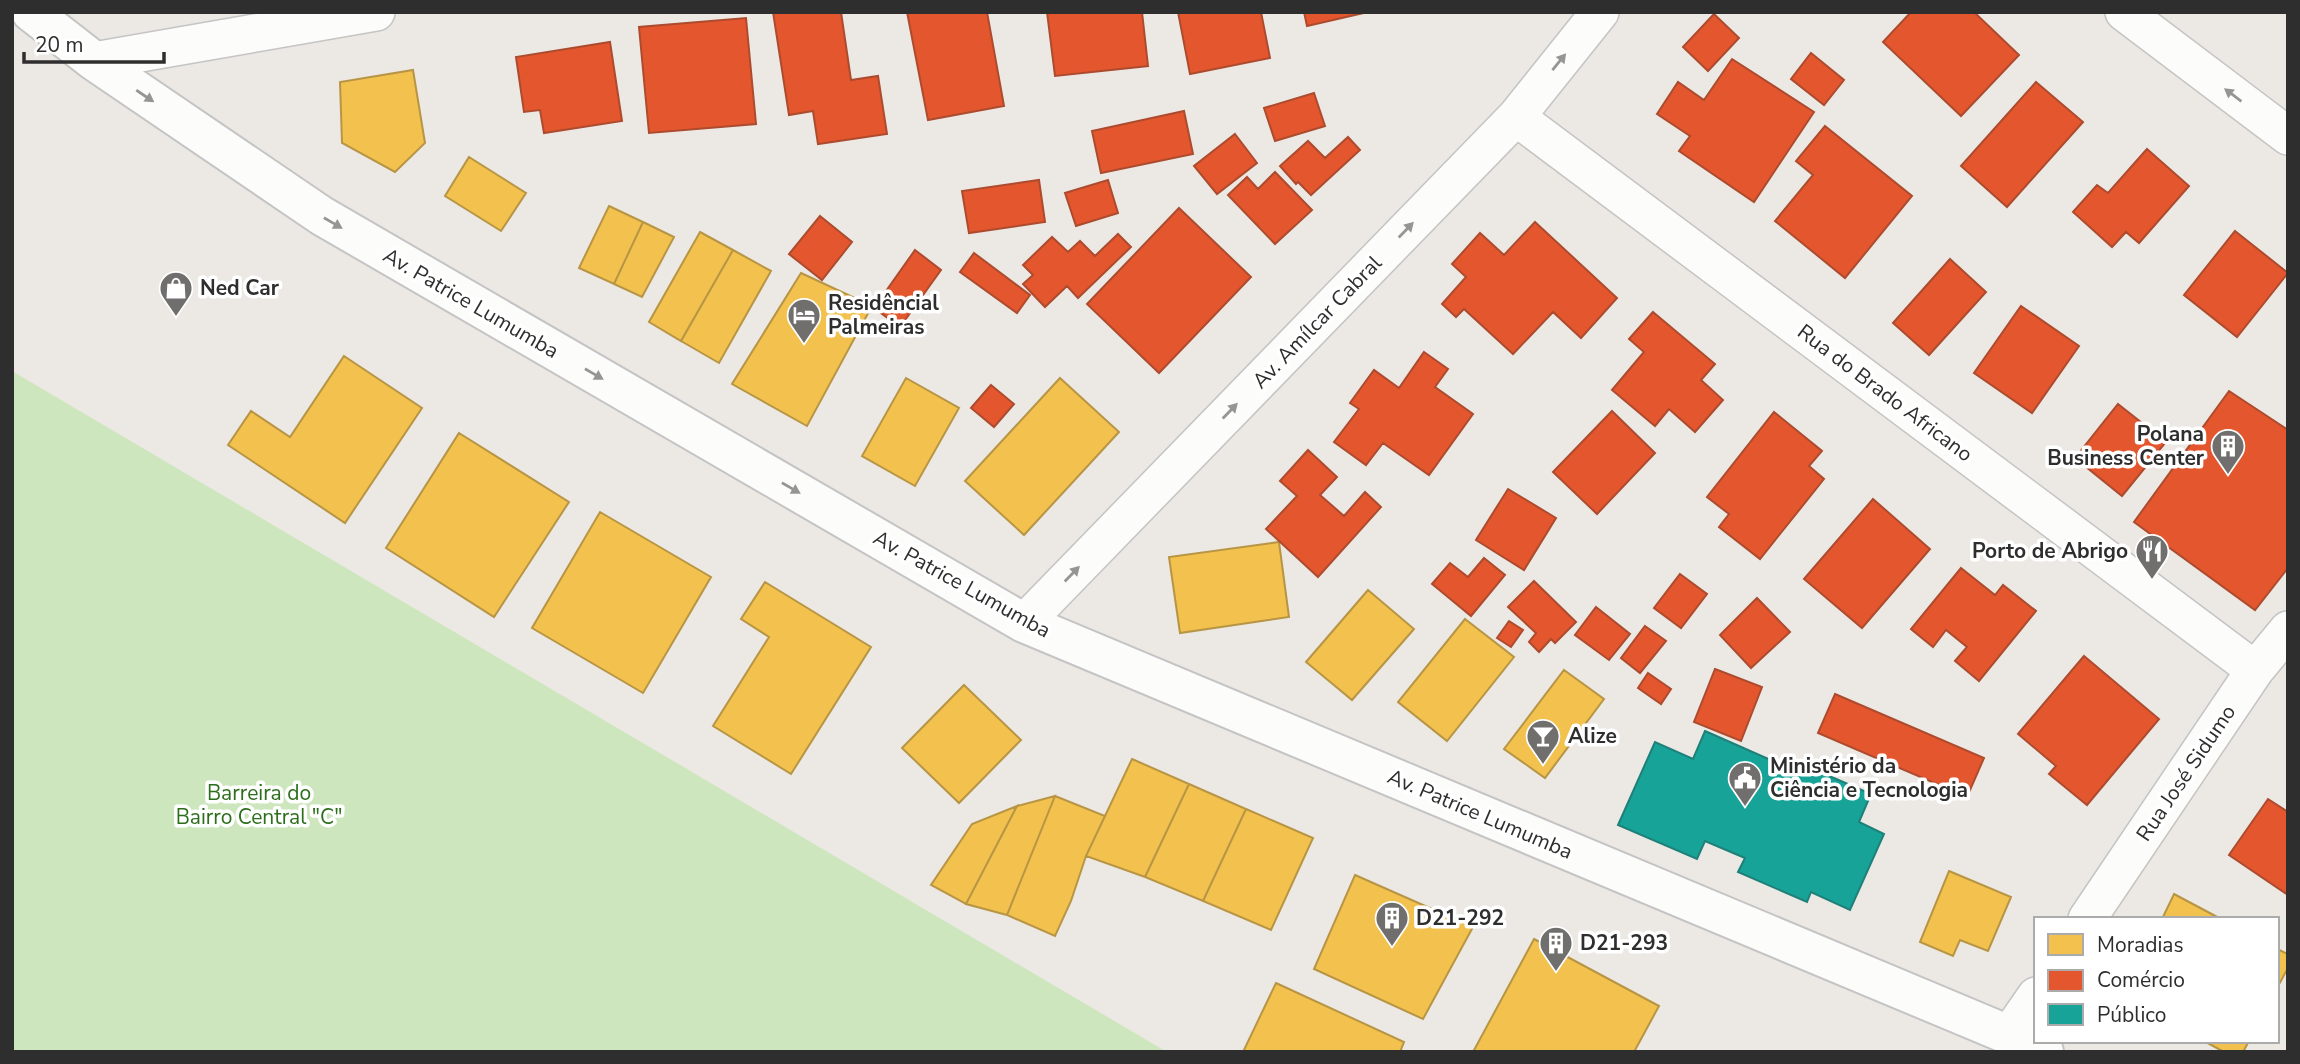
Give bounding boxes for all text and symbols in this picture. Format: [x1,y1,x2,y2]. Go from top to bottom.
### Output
scale bar [24,21,164,65]
text: 20 m [35,31,84,59]
one-way arrow [1552,54,1567,72]
one-way arrow [2224,88,2243,102]
one-way arrow [136,89,154,103]
one-way arrow [324,217,343,229]
one-way arrow [1397,222,1413,239]
street label: Av. Patrice Lumumba [378,241,564,365]
street label: Av. Amílcar Cabral [1246,249,1388,395]
shop icon: Ned Car [157,269,195,318]
place label: Ned Car [200,274,280,302]
place label: Residêncial Palmeiras [828,289,939,341]
hotel icon: Residêncial Palmeiras [785,296,823,345]
street label: Rua do Brado Africano [1792,318,1978,468]
one-way arrow [584,368,604,380]
one-way arrow [1222,403,1238,420]
place label: Polana Business Center [2047,420,2205,472]
building icon: Polana Business Center [2209,427,2247,476]
one-way arrow [781,482,800,494]
street label: Av. Patrice Lumumba [868,524,1056,644]
restaurant icon: Porto de Abrigo [2133,532,2171,581]
place label: Porto de Abrigo [1972,537,2128,565]
one-way arrow [1063,566,1079,583]
street label: Rua José Sidumo [2130,699,2242,847]
bar icon: Alize [1524,717,1562,766]
place label: Alize [1568,722,1617,750]
place label: Ministério da Ciência e Tecnologia [1770,752,1968,804]
public building icon: Ministério da Ciência e Tecnologia [1726,759,1764,808]
street label: Av. Patrice Lumumba [1383,762,1577,866]
park label: Barreira do Bairro Central "C" [176,779,342,831]
building icon: D21-292 [1373,899,1411,948]
place label: D21-292 [1416,904,1504,932]
legend [2034,917,2279,1043]
building icon: D21-293 [1537,924,1575,973]
place label: D21-293 [1580,929,1668,957]
text: Moradias [2097,931,2184,959]
text: Comércio [2097,966,2185,994]
text: Público [2097,1001,2166,1029]

